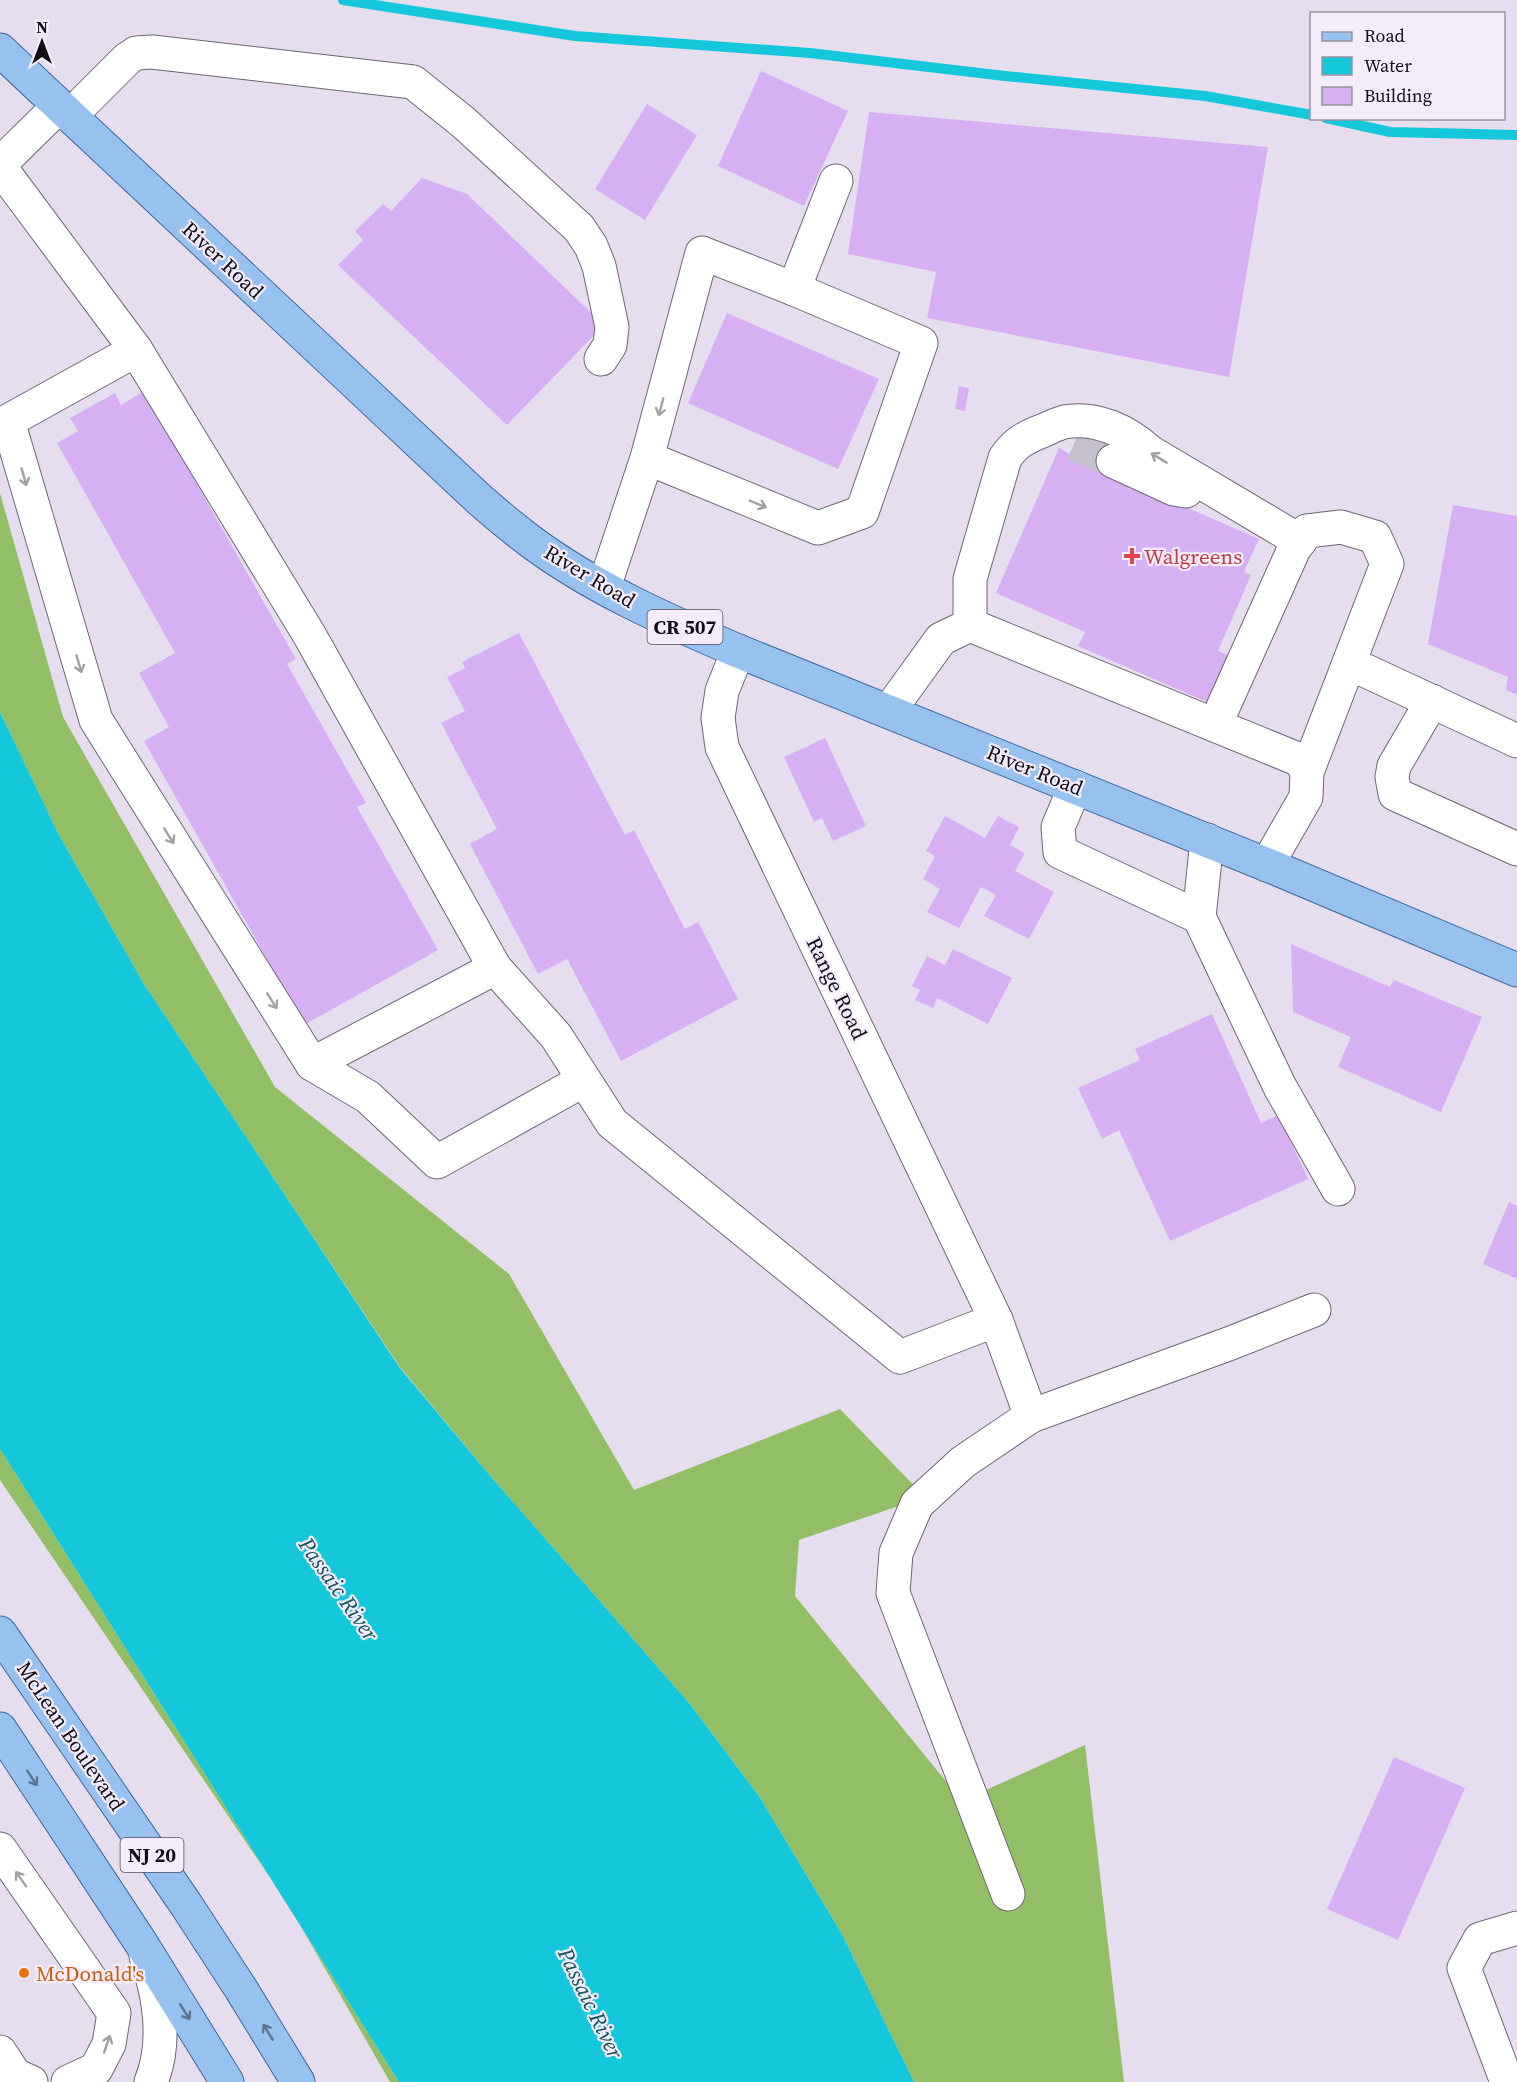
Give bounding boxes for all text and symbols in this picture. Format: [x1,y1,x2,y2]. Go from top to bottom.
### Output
north arrow [12,12,72,72]
legend [1310,12,1505,120]
text: N [36,16,48,38]
text: Road [1364,23,1405,48]
text: Water [1364,53,1412,78]
text: Building [1364,83,1432,108]
street label: River Road [176,215,270,305]
one-way arrow [655,397,666,416]
one-way arrow [1151,451,1168,463]
one-way arrow [19,467,31,486]
one-way arrow [748,499,766,510]
street label: River Road [539,537,641,615]
place label: Walgreens [1144,542,1242,571]
marker: Walgreens [1125,549,1139,563]
road number: CR 507 [648,610,722,644]
one-way arrow [74,654,85,673]
street label: River Road [982,737,1088,803]
one-way arrow [162,827,175,844]
street label: Range Road [800,932,874,1044]
one-way arrow [267,992,279,1009]
water label: Passaic River [292,1530,386,1648]
street label: McLean Boulevard [10,1655,132,1817]
one-way arrow [26,1769,38,1786]
road number: NJ 20 [120,1838,184,1872]
one-way arrow [15,1872,27,1888]
water label: Passaic River [551,1941,631,2065]
place label: McDonald's [36,1959,144,1988]
marker: McDonald's [17,1966,31,1980]
one-way arrow [178,2003,191,2020]
one-way arrow [261,2024,273,2041]
one-way arrow [102,2035,113,2054]

